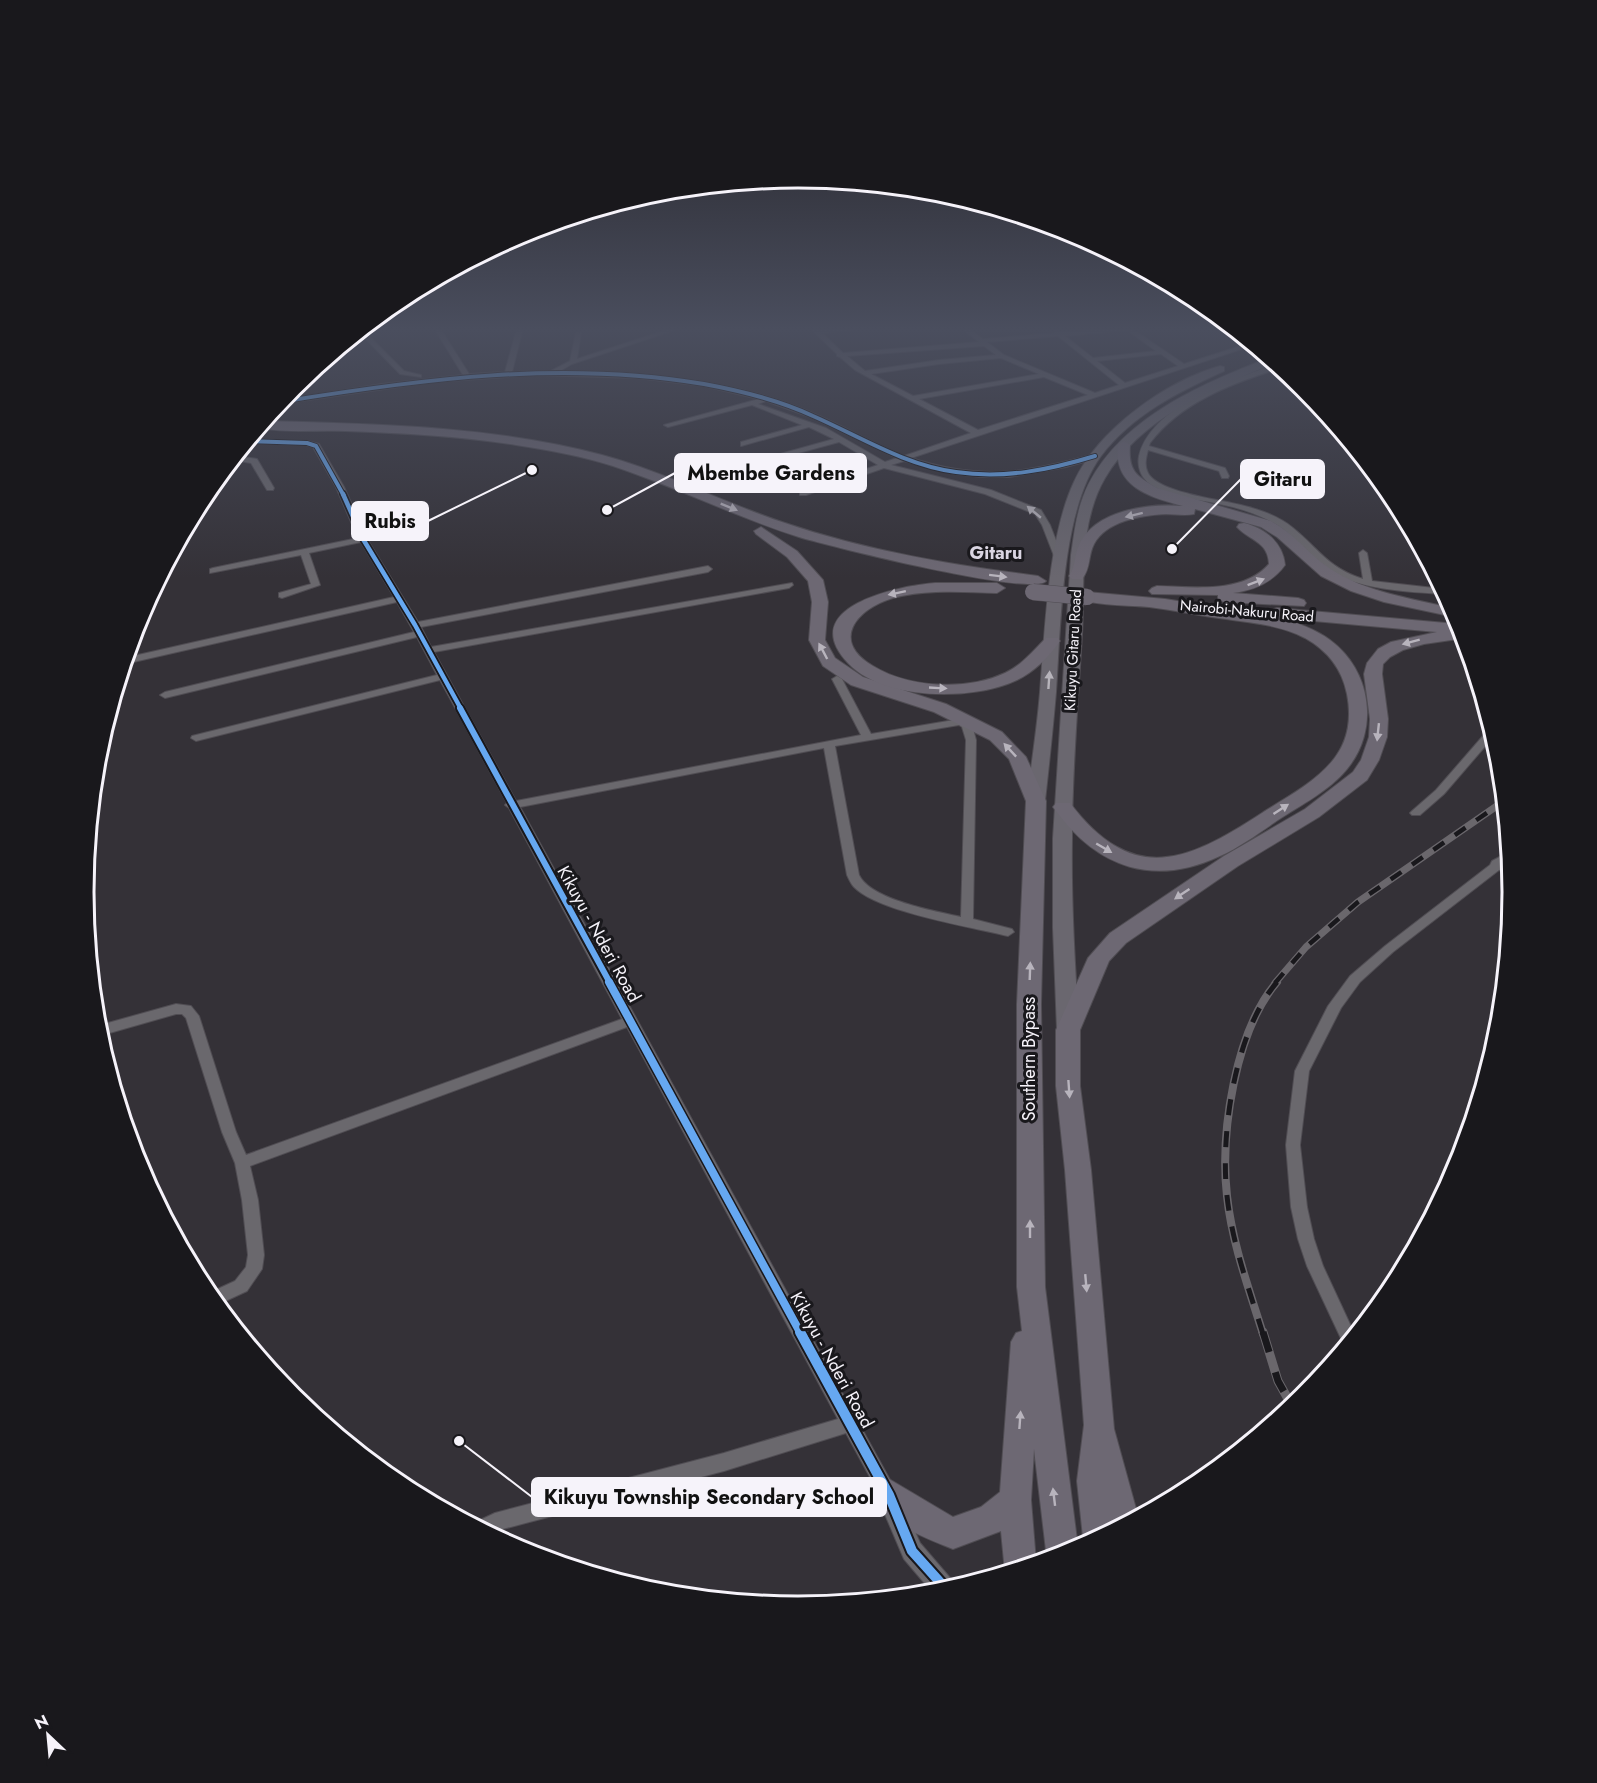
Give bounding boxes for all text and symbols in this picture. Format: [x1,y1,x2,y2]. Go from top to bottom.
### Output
callout: Mbembe Gardens [675,454,866,492]
text: Mbembe Gardens [687,459,855,488]
callout: Gitaru [1241,460,1324,498]
text: Gitaru [1254,465,1312,494]
callout: Rubis [352,502,428,540]
one-way arrow [720,502,738,512]
one-way arrow [1026,505,1042,518]
text: Rubis [364,507,416,536]
one-way arrow [1125,510,1143,520]
district label: Gitaru [970,540,1022,566]
one-way arrow [989,571,1008,581]
one-way arrow [1248,576,1266,586]
one-way arrow [887,589,906,599]
street label: Kikuyu Gitaru Road [1059,589,1087,711]
street label: Nairobi-Nakuru Road [1179,594,1315,628]
one-way arrow [1401,638,1420,648]
one-way arrow [818,642,828,659]
one-way arrow [1044,671,1054,690]
one-way arrow [929,684,948,693]
one-way arrow [1373,723,1383,742]
one-way arrow [1003,742,1017,757]
one-way arrow [1273,804,1290,815]
one-way arrow [1096,843,1113,853]
street label: Kikuyu - Nderi Road [551,861,647,1007]
one-way arrow [1174,888,1190,899]
one-way arrow [1025,961,1035,980]
street label: Southern Bypass [1016,997,1042,1121]
one-way arrow [1064,1079,1074,1098]
one-way arrow [1025,1219,1035,1238]
one-way arrow [1081,1273,1091,1292]
street label: Kikuyu - Nderi Road [784,1287,880,1433]
one-way arrow [1015,1411,1025,1430]
callout: Kikuyu Township Secondary School [532,1478,886,1516]
text: Kikuyu Township Secondary School [544,1483,874,1512]
one-way arrow [1050,1487,1059,1506]
north arrow [18,1705,78,1765]
text: N [31,1709,52,1735]

